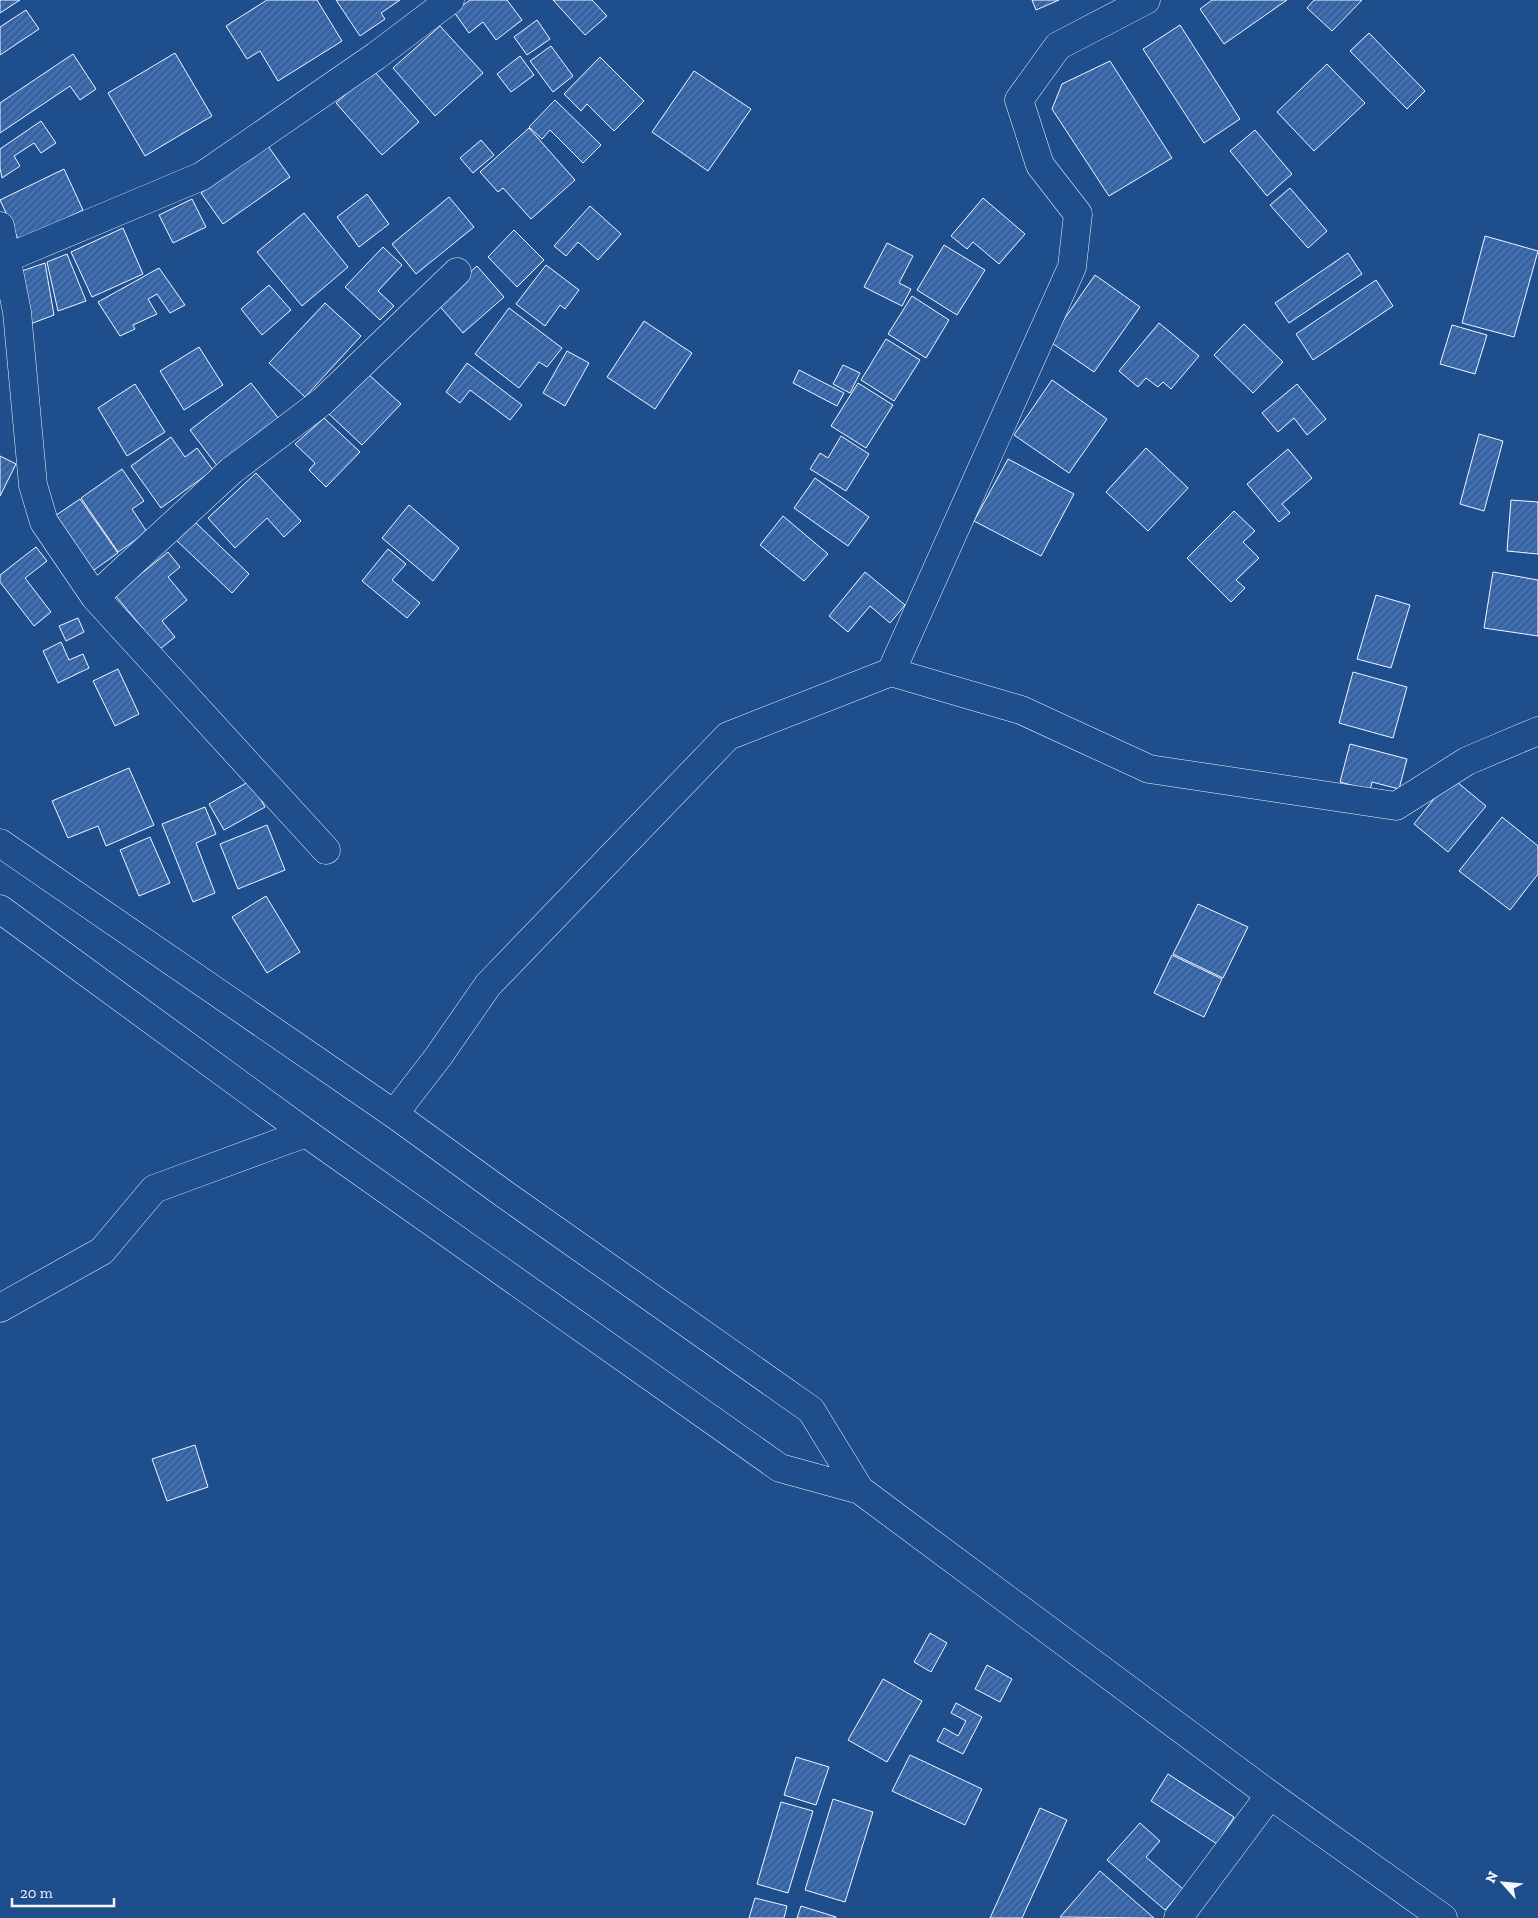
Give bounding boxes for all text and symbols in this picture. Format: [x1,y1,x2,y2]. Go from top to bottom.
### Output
north arrow [1478,1858,1528,1908]
text: N [1482,1868,1502,1886]
scale bar [12,1876,115,1908]
text: 20 m [20,1884,53,1902]

